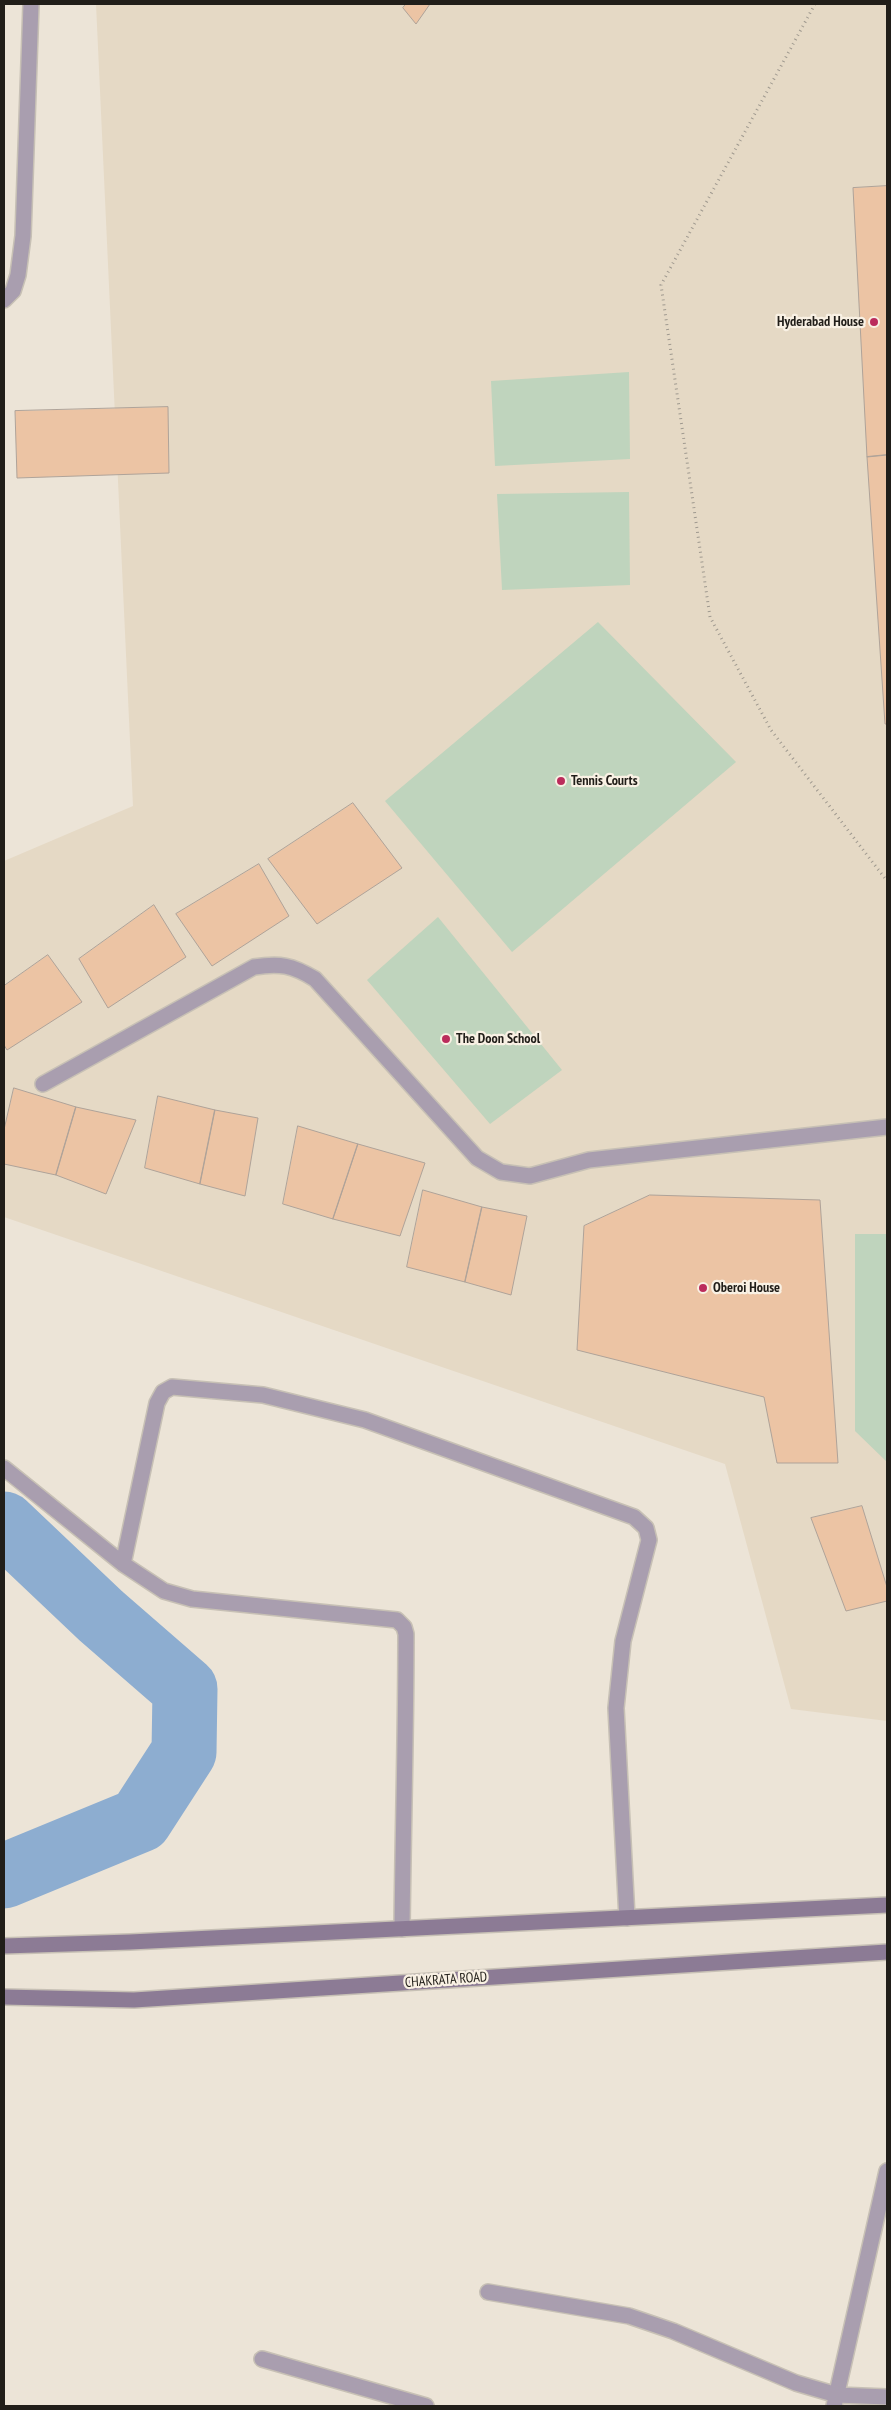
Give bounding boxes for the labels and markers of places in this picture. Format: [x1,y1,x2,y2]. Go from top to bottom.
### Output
place label: Hyderabad House [777,314,864,330]
marker: Hyderabad House [868,316,880,328]
place label: Tennis Courts [571,773,638,789]
marker: Tennis Courts [555,775,567,787]
place label: The Doon School [456,1031,540,1047]
marker: The Doon School [440,1033,452,1045]
place label: Oberoi House [713,1280,780,1296]
marker: Oberoi House [697,1282,709,1294]

